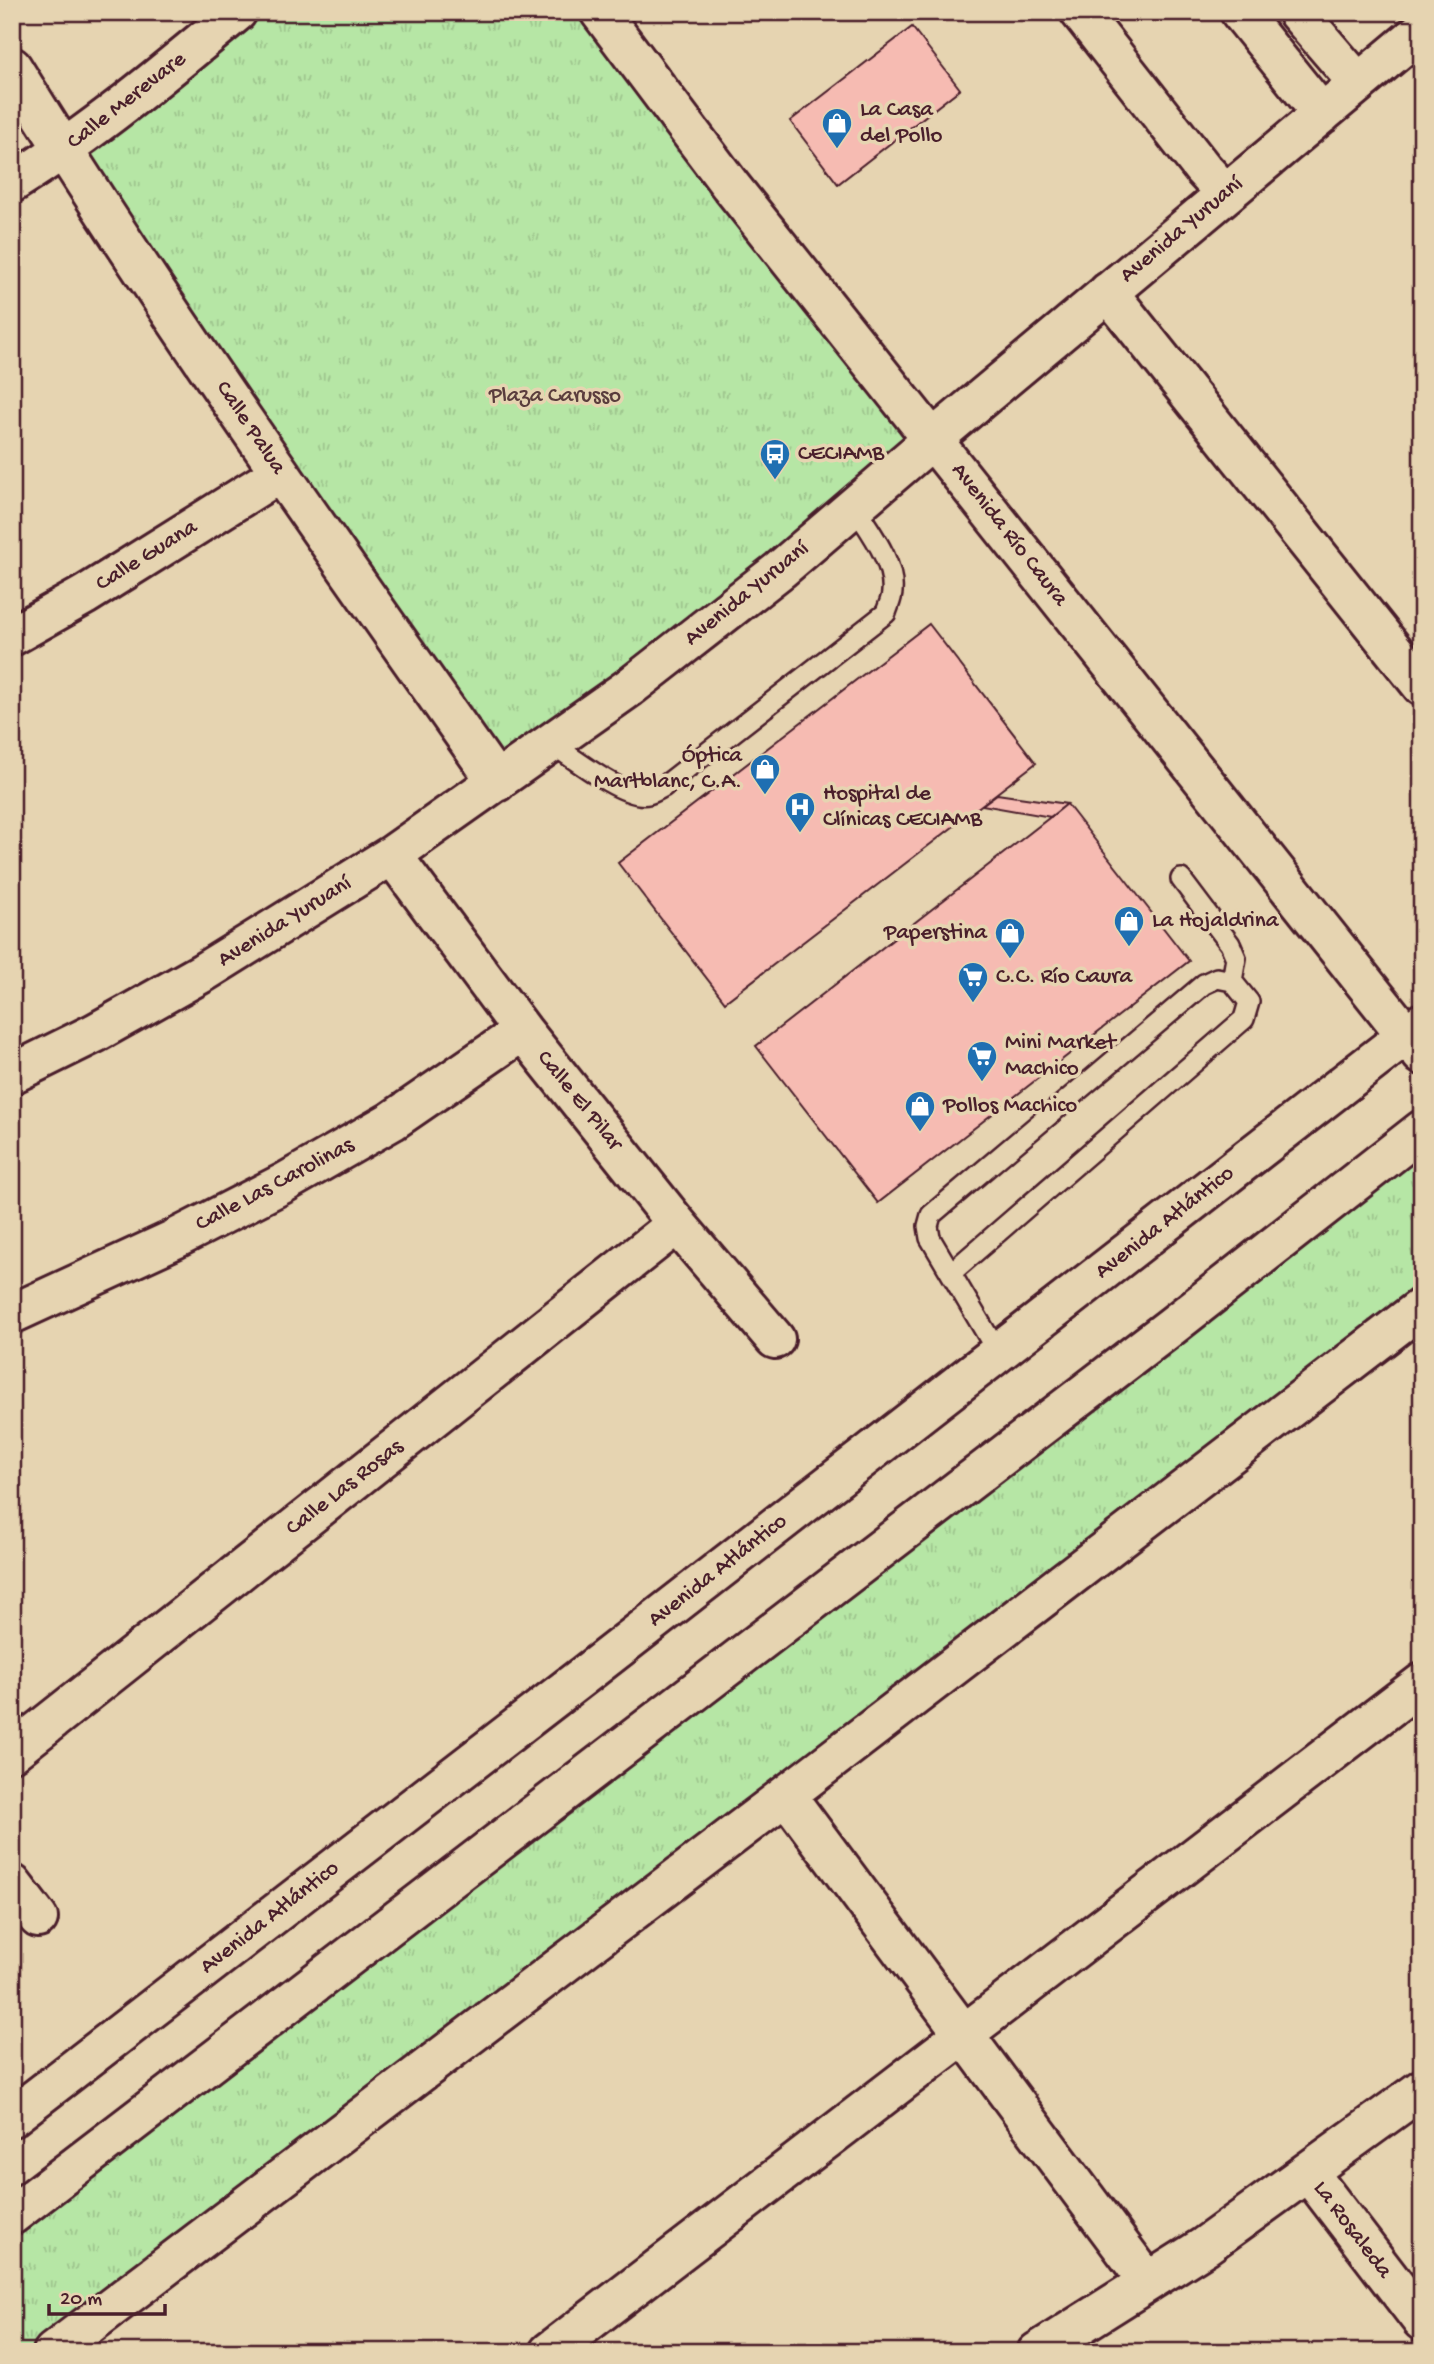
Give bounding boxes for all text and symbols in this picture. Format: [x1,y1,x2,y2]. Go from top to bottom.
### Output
street label: Calle Merevare [62,46,193,156]
place label: La Casa del Pollo [860,97,943,150]
shop icon: La Casa del Pollo [820,106,854,150]
street label: Avenida Yuruaní [1115,170,1250,289]
street label: Calle Palua [209,376,292,481]
park label: Plaza Carusso [488,383,621,410]
bus stop icon: CECIAMB [758,437,792,481]
place label: CECIAMB [798,441,885,468]
street label: Avenida Río Caura [945,458,1074,613]
street label: Calle Guana [91,514,204,598]
street label: Avenida Yuruaní [679,535,815,652]
place label: Óptica Martblanc, C.A. [594,743,743,796]
shop icon: Óptica Martblanc, C.A. [748,752,782,796]
place label: Hospital de Clínicas CECIAMB [823,781,983,834]
hospital icon: Hospital de Clínicas CECIAMB [783,790,817,834]
street label: Avenida Yuruaní [213,870,358,974]
shop icon: La Hojaldrina [1112,904,1146,948]
place label: La Hojaldrina [1152,908,1280,935]
shop icon: Paperstina [993,916,1027,960]
place label: Paperstina [883,920,988,947]
supermarket icon: C.C. Río Caura [956,960,990,1004]
place label: C.C. Río Caura [996,964,1133,991]
place label: Mini Market Machico [1005,1030,1117,1083]
supermarket icon: Mini Market Machico [965,1039,999,1083]
street label: Calle El Pilar [530,1045,629,1158]
shop icon: Pollos Machico [903,1089,937,1133]
place label: Pollos Machico [942,1093,1077,1120]
street label: Calle Las Carolinas [191,1132,359,1238]
street label: Avenida Atlántico [1090,1160,1240,1286]
street label: Calle Las Rosas [281,1433,409,1542]
street label: Avenida Atlántico [643,1508,793,1634]
street label: Avenida Atlántico [195,1855,345,1981]
street label: La Rosaleda [1307,2176,1398,2285]
scale bar [49,2273,164,2317]
text: 20 m [60,2288,102,2313]

